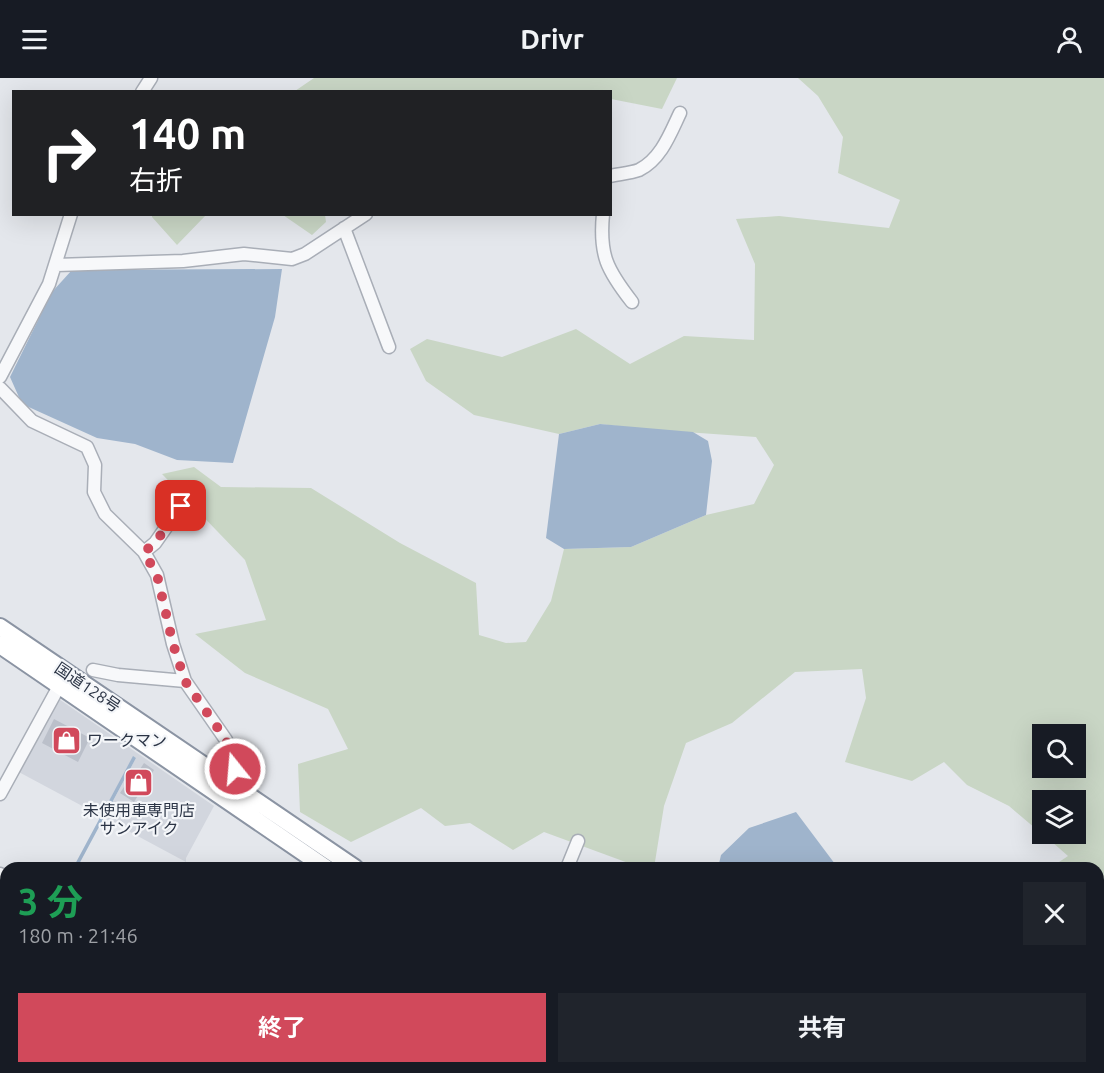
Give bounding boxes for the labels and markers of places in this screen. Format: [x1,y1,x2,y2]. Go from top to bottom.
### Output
pin [155,480,206,531]
shop icon: ワークマン [50,724,82,756]
place label: ワークマン [87,731,167,749]
shop icon: 未使用車専門店 サンアイク [123,766,155,798]
place label: 未使用車専門店 サンアイク [83,801,195,837]

